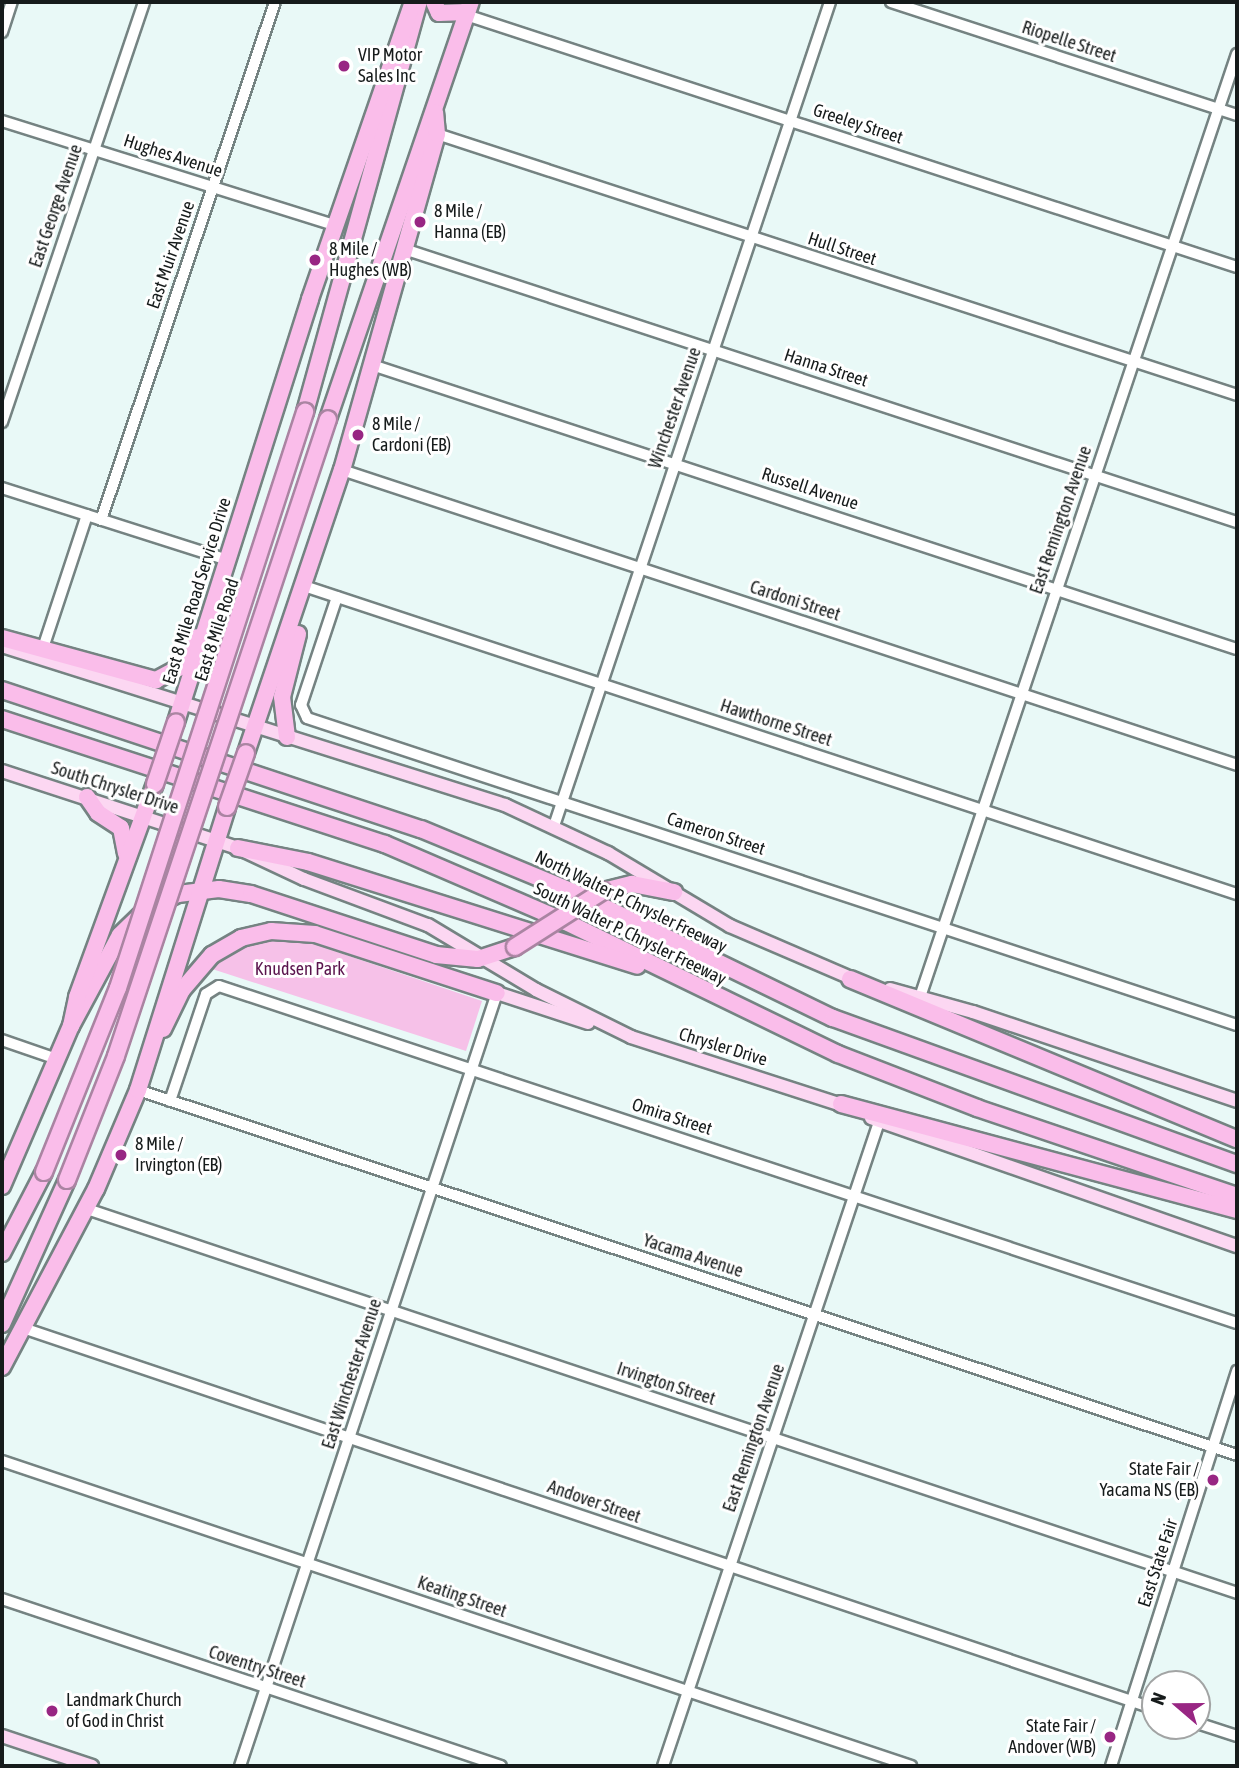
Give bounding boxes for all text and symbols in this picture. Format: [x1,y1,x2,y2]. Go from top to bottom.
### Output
street label: Riopelle Street [1019,17,1119,67]
place label: VIP Motor Sales Inc [358,45,422,88]
marker: VIP Motor Sales Inc [336,58,352,74]
street label: Greeley Street [810,99,906,149]
street label: Hughes Avenue [121,130,225,182]
street label: East George Avenue [25,142,87,270]
street label: East Muir Avenue [142,198,200,312]
place label: 8 Mile / Hanna (EB) [434,201,506,244]
marker: 8 Mile / Hanna (EB) [412,214,428,230]
street label: Hull Street [805,228,879,270]
place label: 8 Mile / Hughes (WB) [329,239,412,282]
marker: 8 Mile / Hughes (WB) [307,252,323,268]
street label: Hanna Street [781,344,871,392]
street label: Winchester Avenue [644,345,706,471]
place label: 8 Mile / Cardoni (EB) [372,414,451,457]
marker: 8 Mile / Cardoni (EB) [350,427,366,443]
street label: East Remington Avenue [1026,443,1096,597]
street label: Russell Avenue [759,463,861,515]
street label: East 8 Mile Road Service Drive [158,495,236,687]
street label: East 8 Mile Road [190,576,244,684]
street label: Cardoni Street [747,576,843,626]
street label: Hawthorne Street [717,695,835,751]
street label: South Chrysler Drive [49,757,181,819]
street label: Cameron Street [664,808,768,860]
street label: North Walter P. Chrysler Freeway [532,846,730,958]
street label: South Walter P. Chrysler Freeway [530,878,730,990]
park label: Knudsen Park [255,958,345,980]
street label: Chrysler Drive [676,1023,770,1071]
street label: Omira Street [629,1094,715,1140]
place label: 8 Mile / Irvington (EB) [135,1134,222,1176]
marker: 8 Mile / Irvington (EB) [113,1147,129,1163]
street label: Yacama Avenue [640,1230,746,1282]
street label: East Winchester Avenue [318,1296,386,1452]
street label: Irvington Street [614,1358,718,1410]
street label: East Remington Avenue [719,1361,789,1515]
place label: State Fair / Yacama NS (EB) [1099,1459,1199,1502]
marker: State Fair / Yacama NS (EB) [1205,1472,1221,1488]
street label: Andover Street [545,1476,643,1528]
street label: East State Fair [1134,1516,1182,1610]
street label: Keating Street [415,1572,509,1622]
street label: Coventry Street [206,1641,308,1693]
north arrow [1141,1670,1211,1740]
text: N [1146,1689,1170,1708]
place label: Landmark Church of God in Christ [66,1690,182,1732]
marker: Landmark Church of God in Christ [44,1703,60,1719]
place label: State Fair / Andover (WB) [1008,1716,1096,1758]
marker: State Fair / Andover (WB) [1102,1729,1118,1745]

